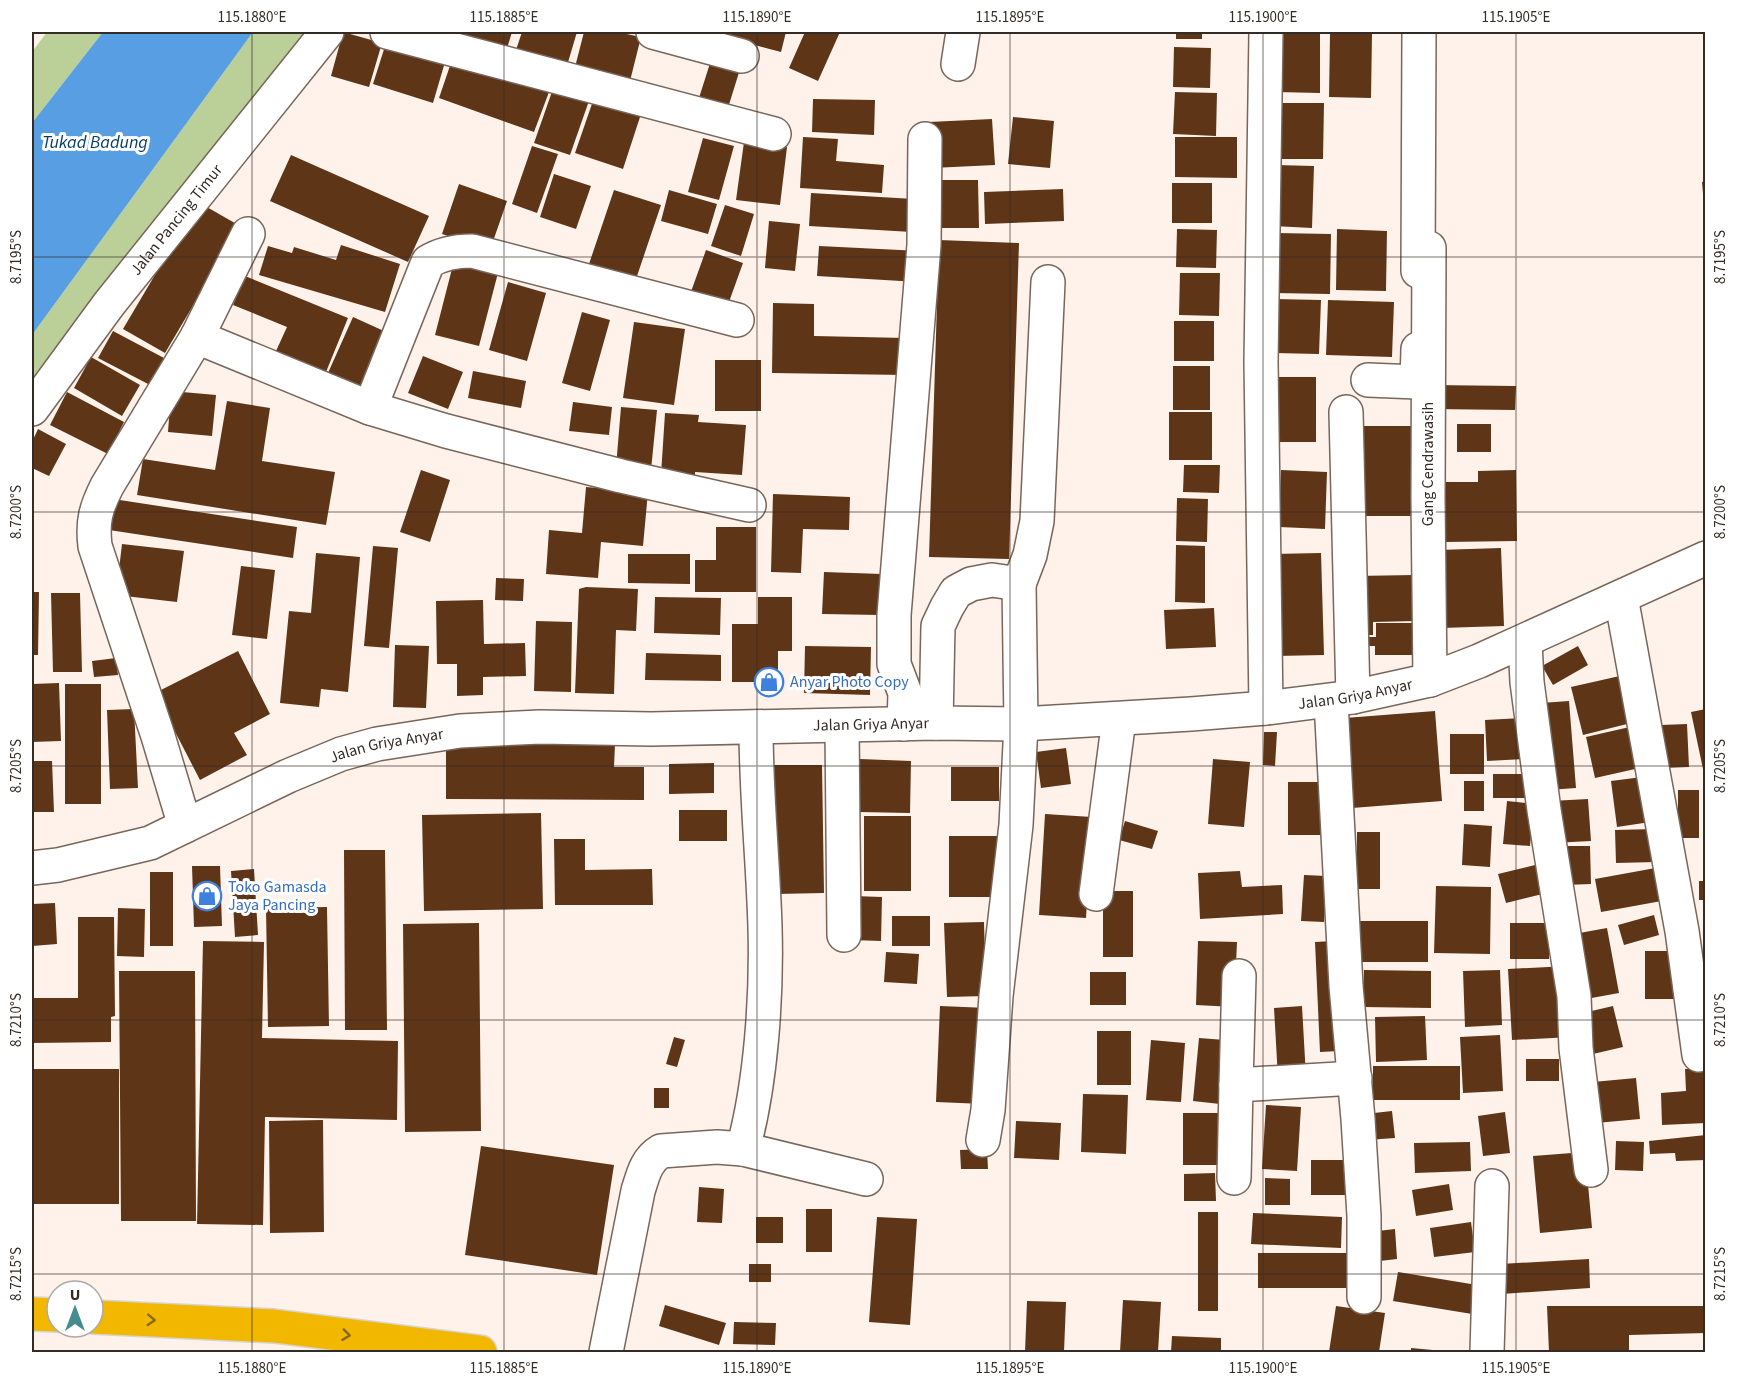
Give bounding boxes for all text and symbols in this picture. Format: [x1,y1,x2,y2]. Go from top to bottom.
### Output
text: 115.1880°E [218,7,286,28]
text: 115.1885°E [470,7,538,28]
text: 115.1890°E [723,7,791,28]
text: 115.1895°E [976,7,1044,28]
text: 115.1900°E [1229,7,1297,28]
text: 115.1905°E [1482,7,1550,28]
water label: Tukad Badung [42,130,148,155]
street label: Jalan Pancing Timur [125,159,228,280]
text: 8.7195°S [6,230,27,284]
text: 8.7195°S [1710,230,1731,284]
street label: Gang Cendrawasih [1417,402,1439,526]
text: 8.7200°S [6,485,27,539]
text: 8.7200°S [1710,485,1731,539]
shop icon: Anyar Photo Copy [753,666,785,698]
place label: Anyar Photo Copy [790,671,909,693]
street label: Jalan Griya Anyar [1297,673,1415,715]
street label: Jalan Griya Anyar [813,712,930,737]
street label: Jalan Griya Anyar [326,723,445,769]
text: 8.7205°S [6,739,27,793]
text: 8.7205°S [1710,739,1731,793]
place label: Toko Gamasda Jaya Pancing [228,876,327,916]
shop icon: Toko Gamasda Jaya Pancing [191,880,223,912]
text: 8.7210°S [6,993,27,1047]
text: 8.7210°S [1710,993,1731,1047]
text: 8.7215°S [6,1247,27,1301]
text: 8.7215°S [1710,1247,1731,1301]
north arrow [45,1279,105,1339]
text: U [70,1284,80,1306]
one-way arrow [147,1313,156,1326]
one-way arrow [341,1329,350,1341]
text: 115.1880°E [218,1358,286,1379]
text: 115.1885°E [470,1358,538,1379]
text: 115.1890°E [723,1358,791,1379]
text: 115.1895°E [976,1358,1044,1379]
text: 115.1900°E [1229,1358,1297,1379]
text: 115.1905°E [1482,1358,1550,1379]

